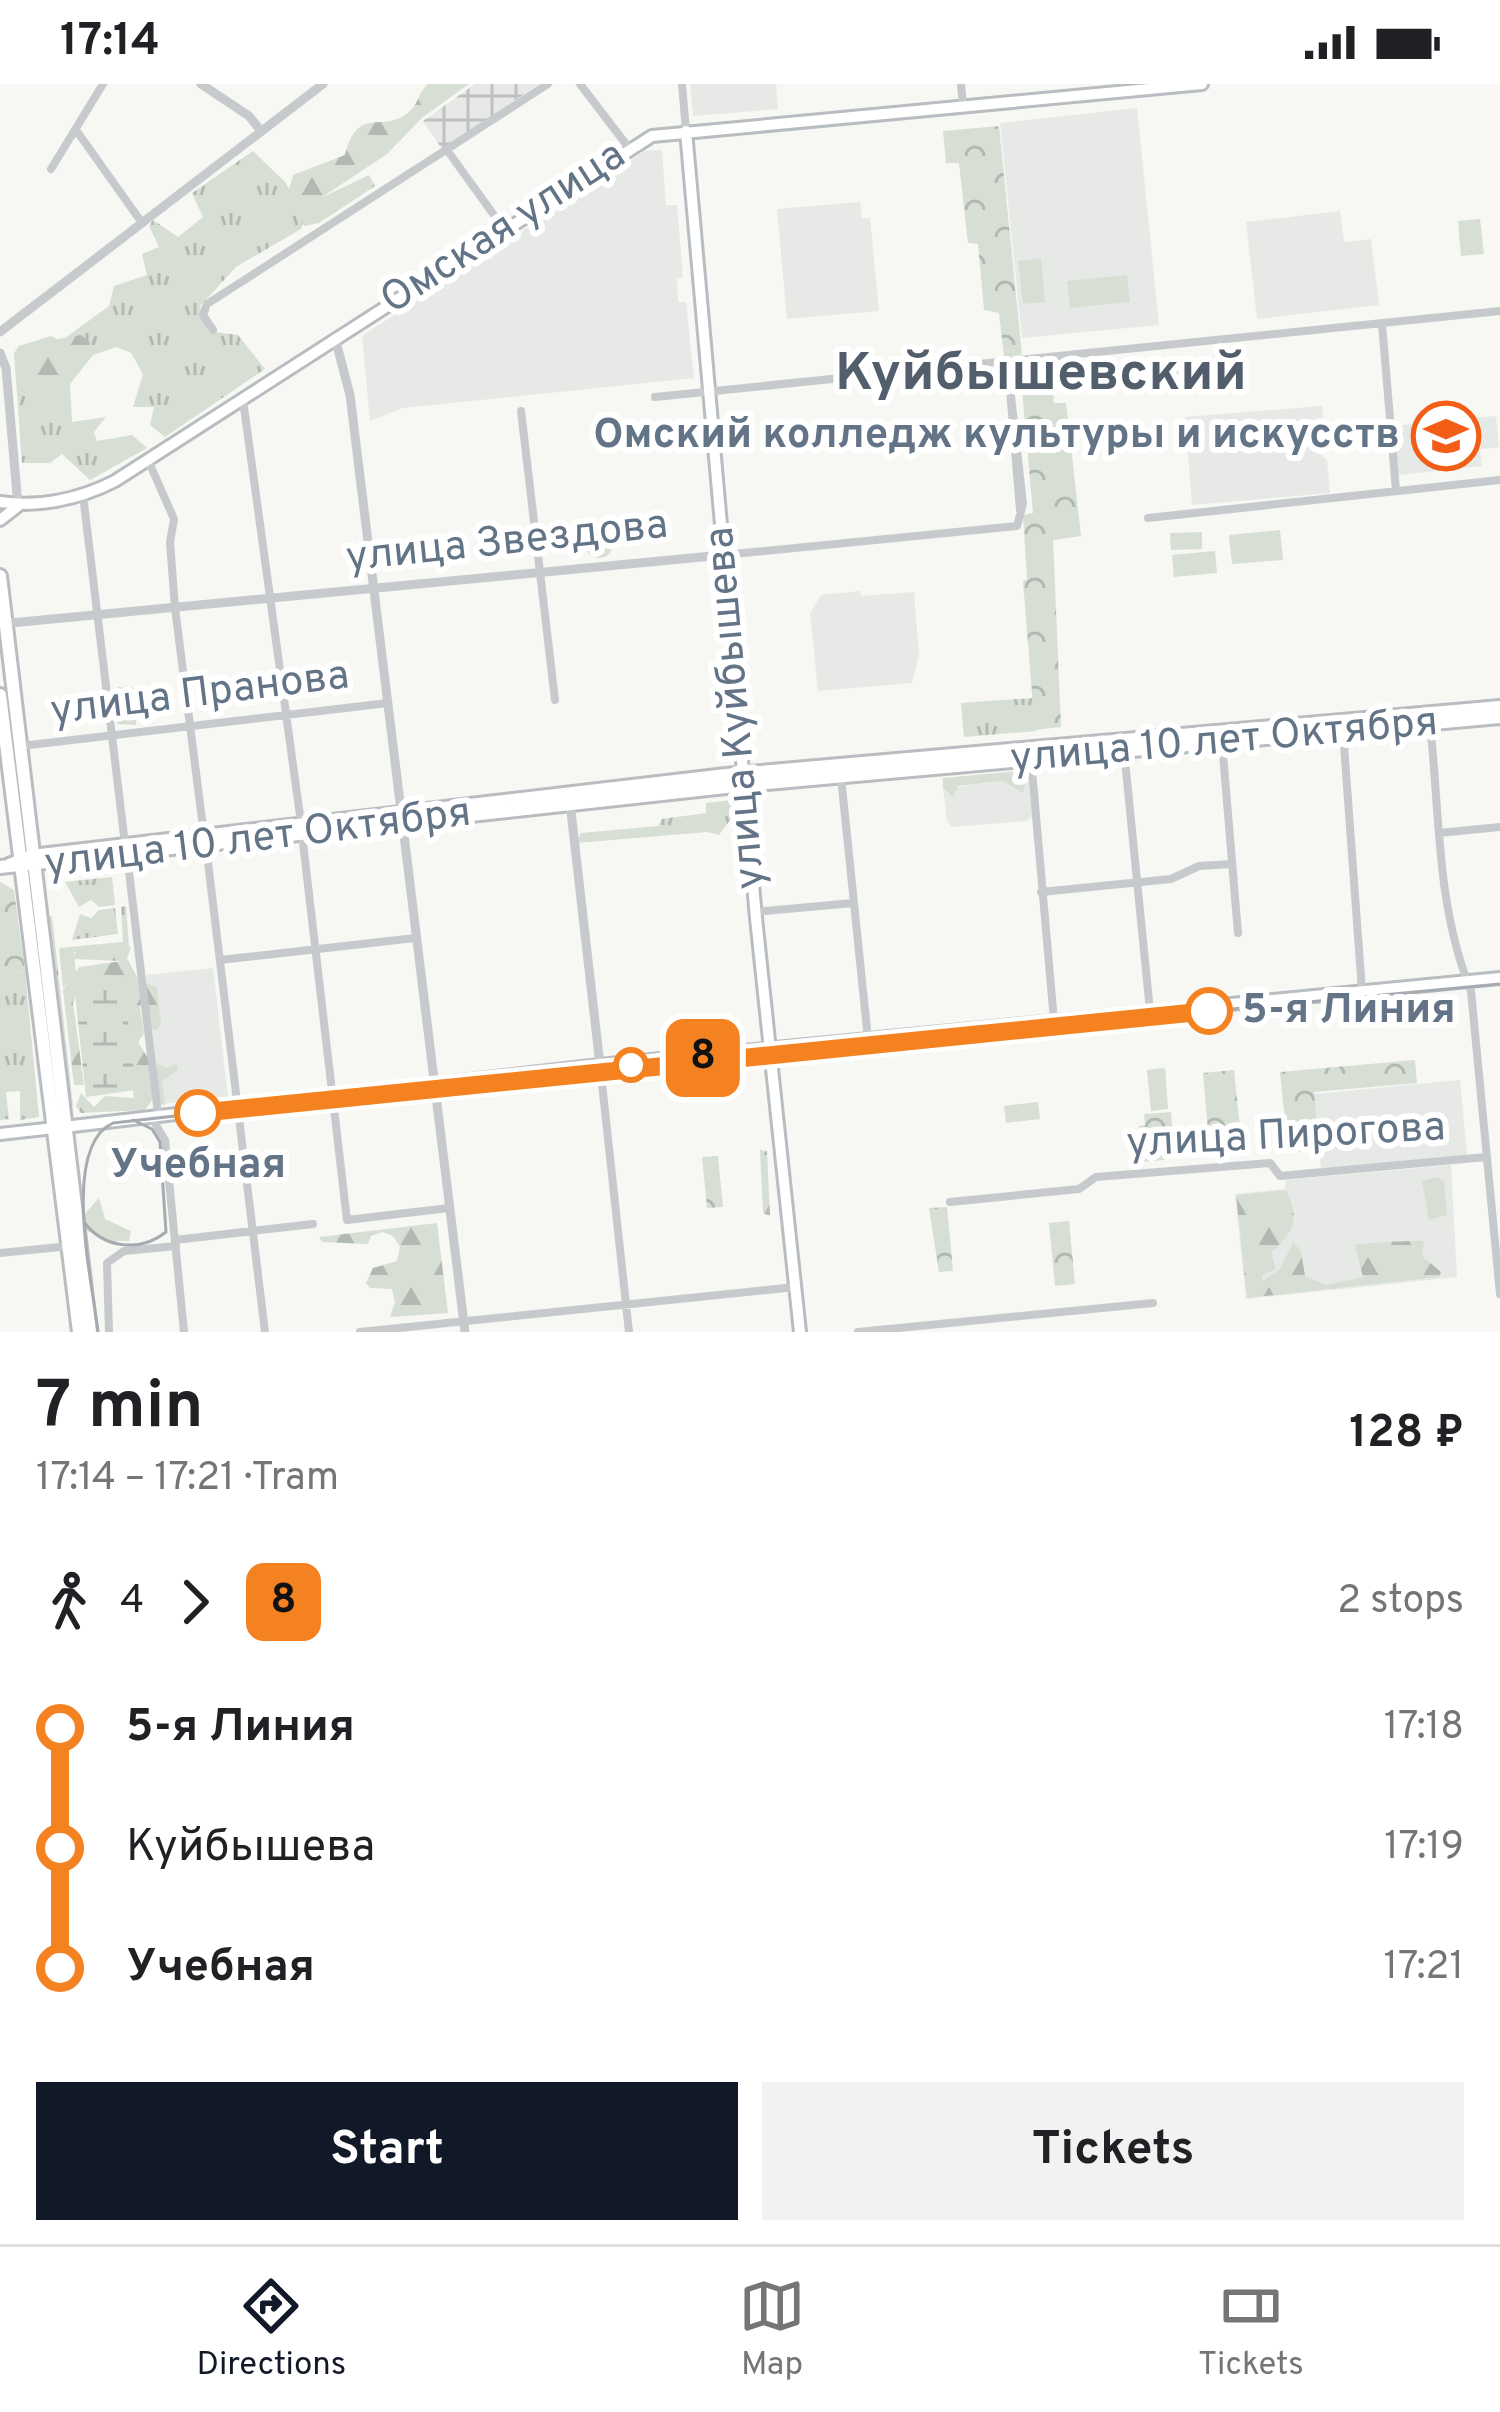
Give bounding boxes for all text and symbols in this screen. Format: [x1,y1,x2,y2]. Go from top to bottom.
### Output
text: 17:14 [60,14,160,71]
street label: Омская улица [372,130,636,328]
district label: Куйбышевский [835,341,1247,410]
school or university icon: Омский колледж культуры и искусств [1411,401,1481,471]
place label: Омский колледж культуры и искусств [593,410,1400,463]
street label: улица Звездова [343,500,671,586]
street label: улица Куйбышева [695,525,779,891]
street label: улица Пранова [48,650,352,740]
street label: улица 10 лет Октября [1008,697,1440,787]
street label: улица 10 лет Октября [42,788,474,892]
place label: 5-я Линия [1242,985,1456,1038]
marker: 5-я Линия [1187,989,1231,1033]
line badge: 8 [664,1019,742,1097]
text: 8 [690,1031,716,1084]
unlabelled marker [615,1049,647,1081]
marker: Учебная [176,1091,220,1135]
street label: улица Пирогова [1125,1102,1447,1172]
place label: Учебная [110,1140,286,1193]
text: 7 min [36,1368,204,1451]
text: 128 ₽ [1349,1406,1464,1463]
text: 17:14 – 17:21 · Tram [36,1455,339,1504]
icon: walk [36,1569,102,1635]
icon: forward [162,1569,228,1635]
text: 8 [270,1575,297,1628]
text: 4 [120,1578,144,1627]
text: 2 stops [1337,1578,1464,1627]
text: 5-я Линия [126,1700,355,1757]
text: 17:18 [1384,1704,1464,1753]
text: Куйбышева [126,1820,375,1877]
text: 17:19 [1384,1824,1464,1873]
text: Учебная [126,1940,315,1997]
text: 17:21 [1384,1944,1464,1993]
button: Start [36,2082,738,2220]
button: Tickets [762,2082,1464,2220]
tab: Directions [196,2273,346,2387]
tab: Map [739,2273,805,2387]
tab: Tickets [1198,2273,1304,2387]

